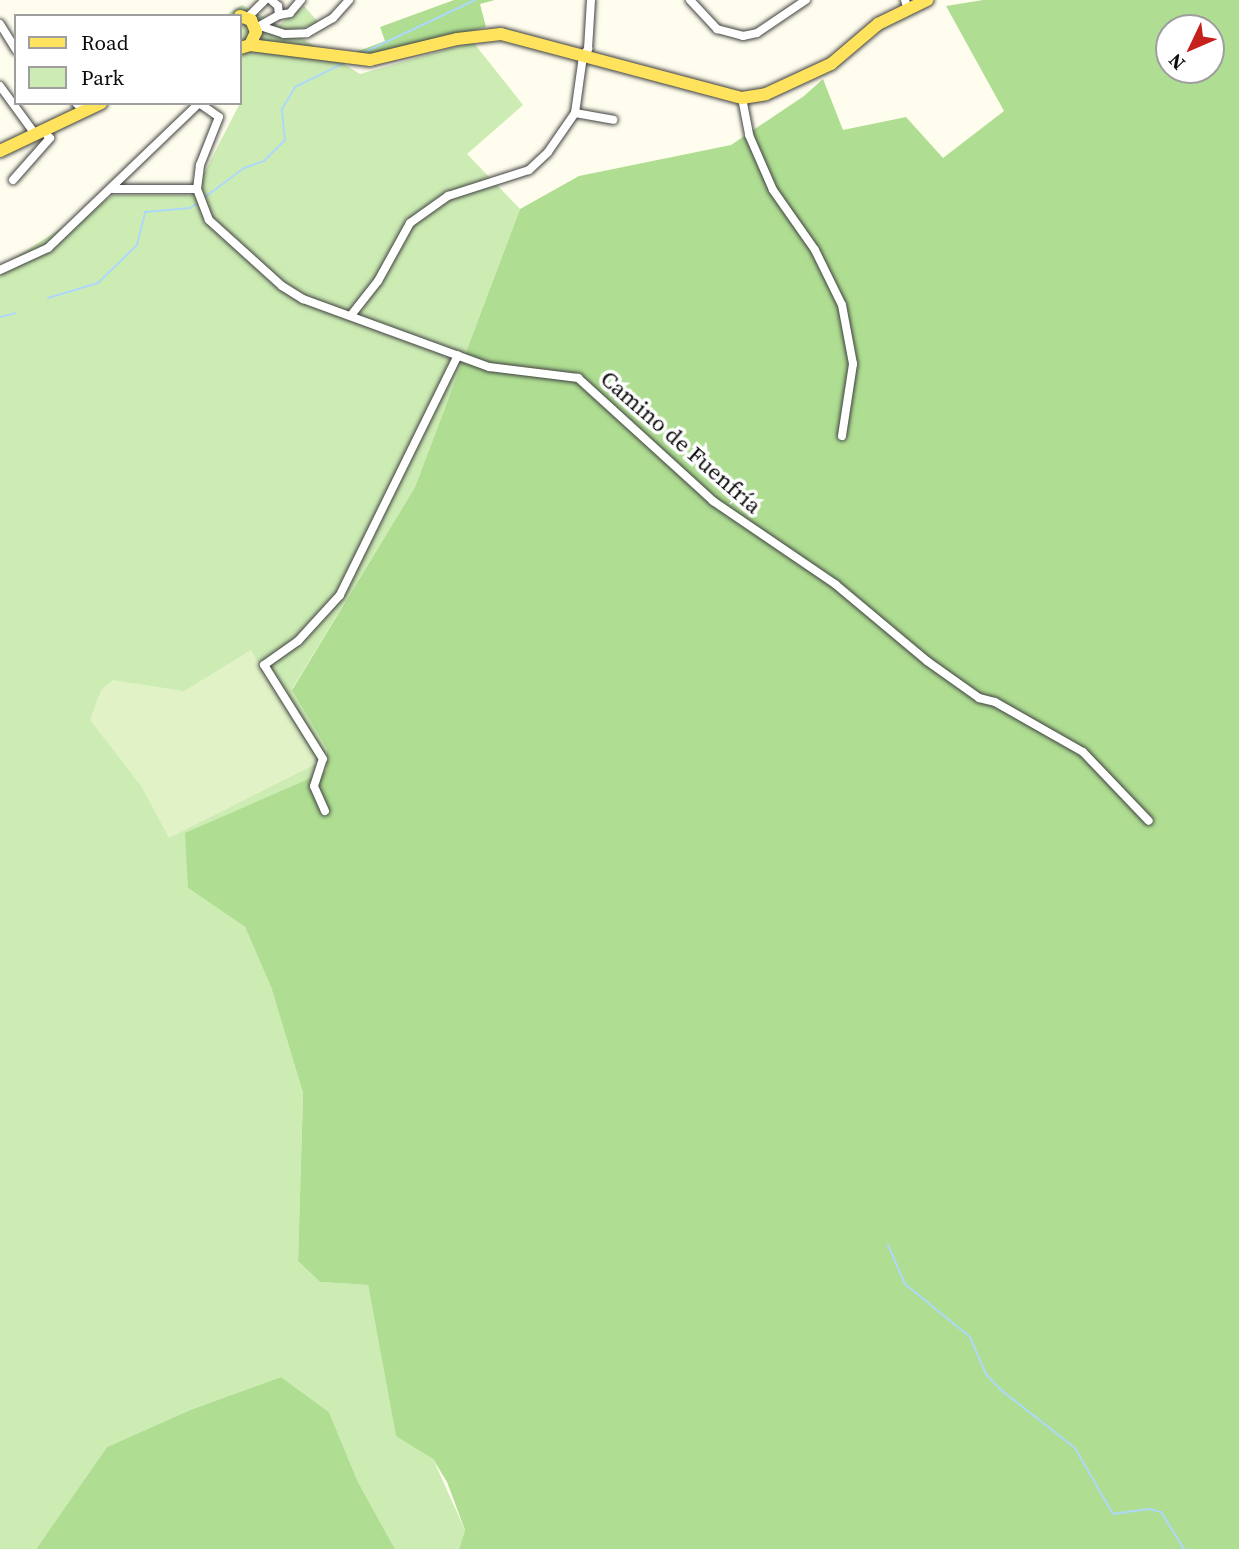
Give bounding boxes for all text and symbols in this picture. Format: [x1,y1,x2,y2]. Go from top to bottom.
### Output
legend [14,14,242,105]
north arrow [1155,14,1225,84]
text: Road [81,28,129,57]
text: N [1162,48,1190,76]
text: Park [81,63,124,92]
street label: Camino de Fuenfría [595,365,767,519]

